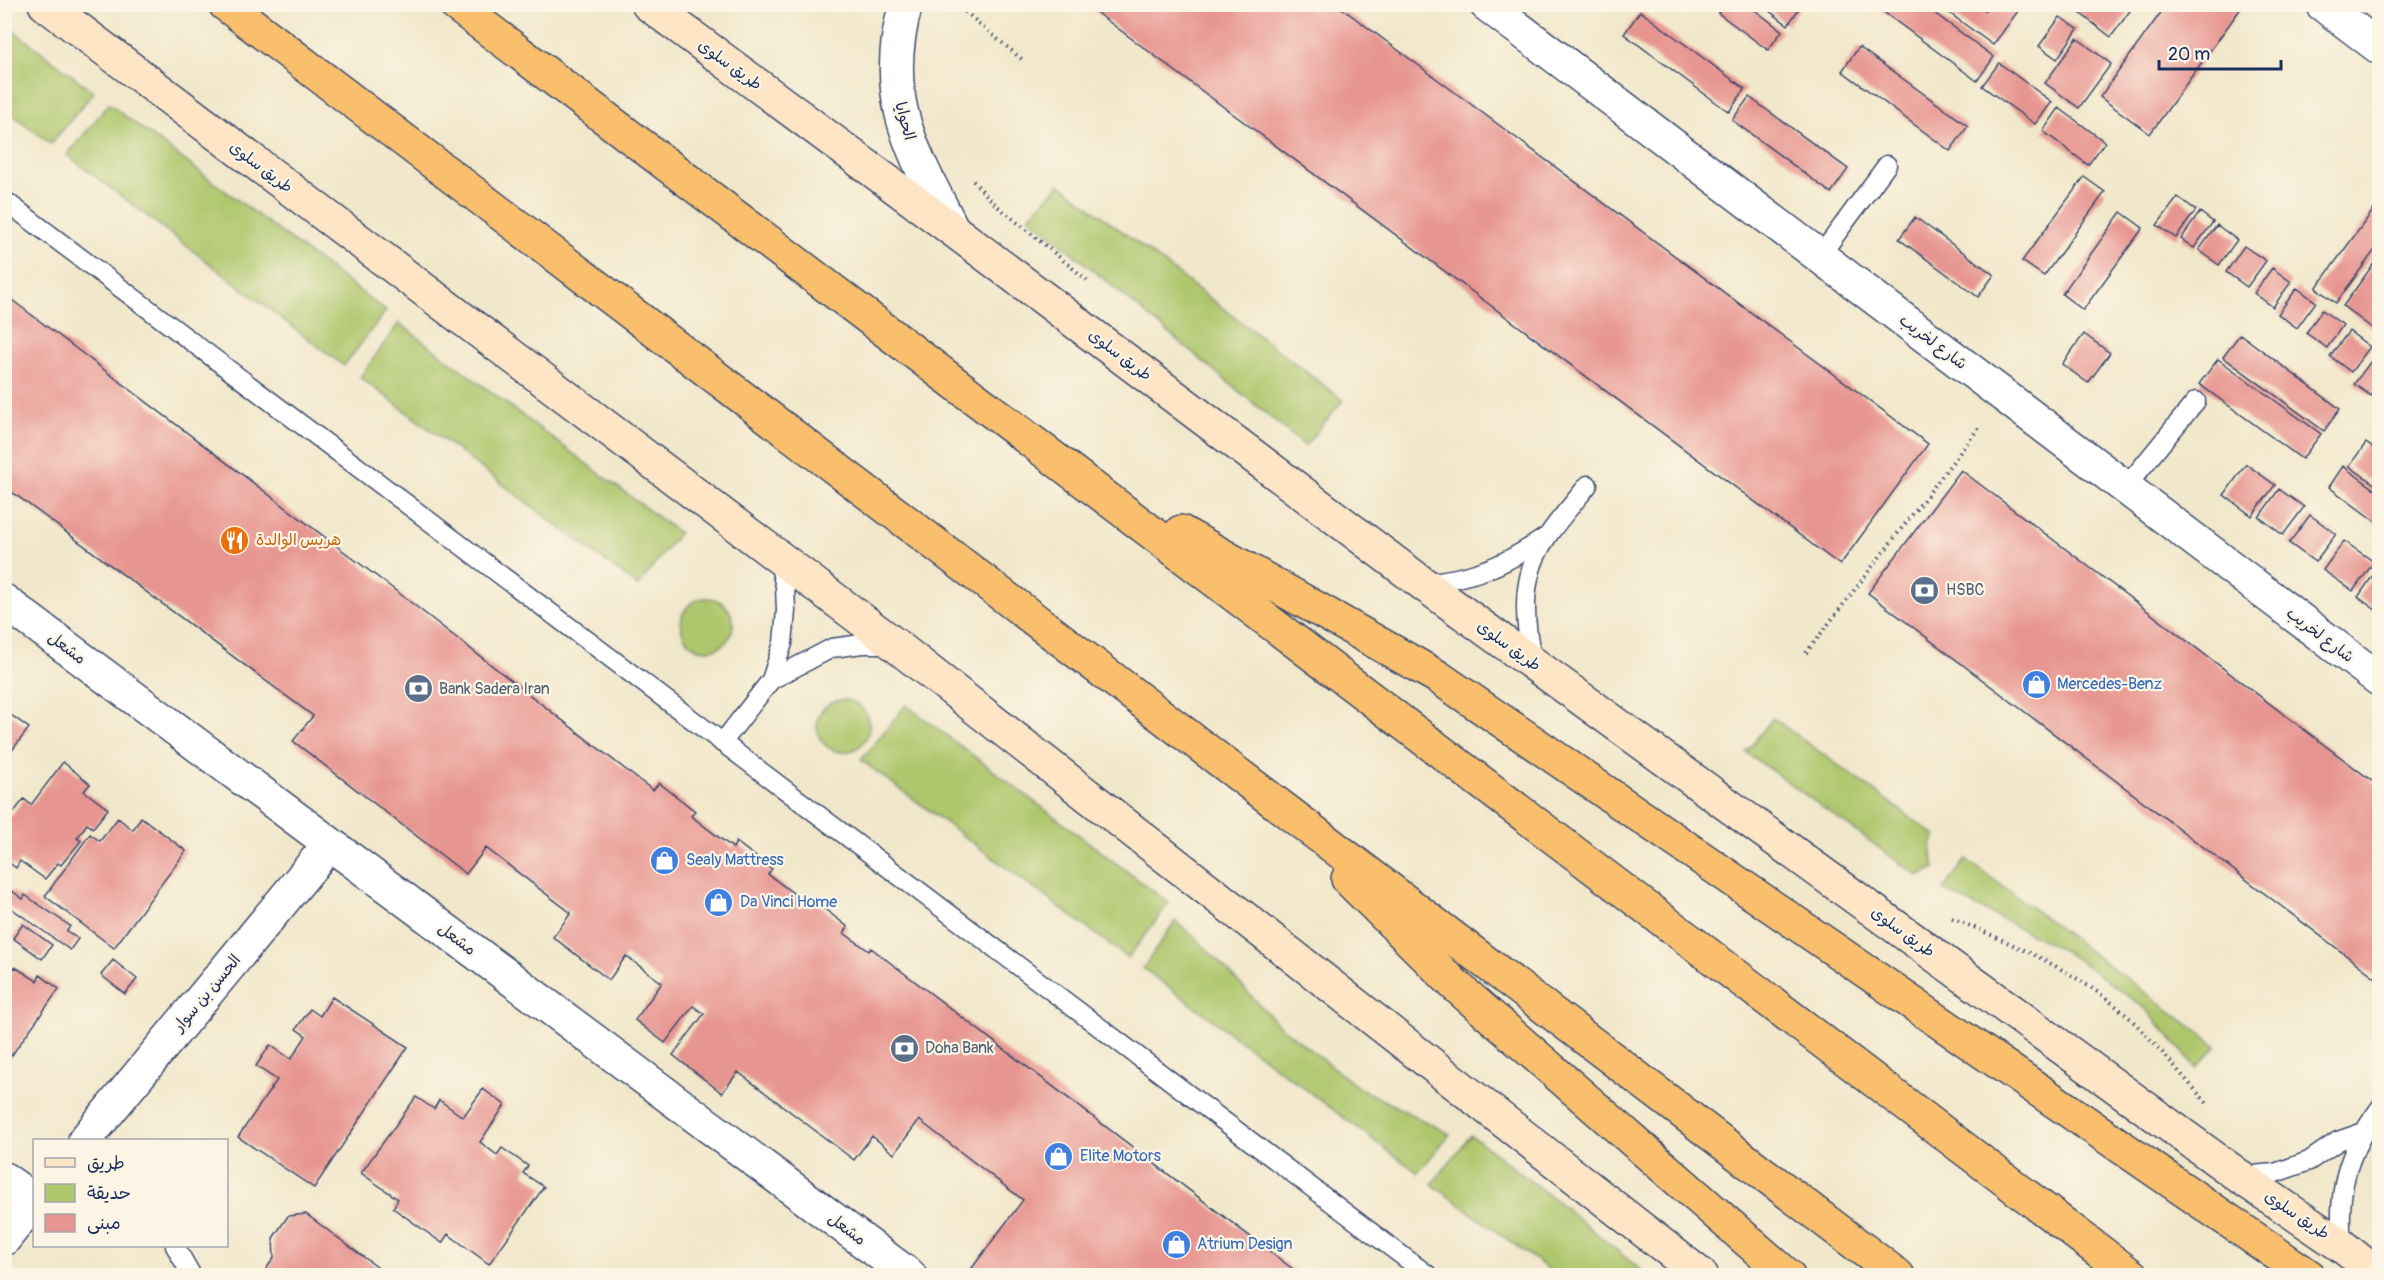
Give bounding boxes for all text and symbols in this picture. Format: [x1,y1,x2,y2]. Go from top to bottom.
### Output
scale bar [2159,33,2280,71]
street label: طريق سلوى [694,35,766,95]
text: 20 m [2168,43,2210,66]
street label: الحوايا [890,100,920,142]
street label: طريق سلوى [225,137,297,197]
street label: شارع لخريب [1895,310,1971,375]
street label: طريق سلوى [1084,325,1156,385]
restaurant icon: هريس الوالدة [219,524,251,556]
place label: هريس الوالدة [256,530,341,550]
bank icon: HSBC [1909,574,1941,606]
place label: HSBC [1946,580,1985,600]
street label: شارع لخريب [2282,603,2358,668]
street label: طريق سلوى [1473,616,1545,676]
street label: مشعل [44,627,90,669]
shop icon: Mercedes-Benz [2020,668,2052,700]
bank icon: Bank Sadera Iran [402,673,434,705]
place label: Mercedes-Benz [2057,674,2162,694]
place label: Bank Sadera Iran [439,679,550,699]
shop icon: Sealy Mattress [649,844,681,876]
place label: Sealy Mattress [686,850,784,870]
shop icon: Da Vinci Home [703,886,735,918]
place label: Da Vinci Home [740,892,837,912]
street label: طريق سلوى [1867,902,1939,962]
street label: مشعل [434,918,480,960]
street label: الحسن بن سوار [168,950,245,1037]
bank icon: Doha Bank [888,1032,920,1064]
place label: Doha Bank [925,1038,994,1058]
legend [33,1139,228,1247]
shop icon: Elite Motors [1043,1140,1075,1172]
place label: Elite Motors [1080,1146,1161,1166]
text: طريق [87,1152,125,1175]
text: حديقة [87,1182,131,1205]
street label: طريق سلوى [2261,1186,2333,1244]
street label: مشعل [824,1208,870,1250]
text: مبنى [87,1212,121,1235]
shop icon: Atrium Design [1160,1228,1192,1260]
place label: Atrium Design [1197,1234,1293,1254]

